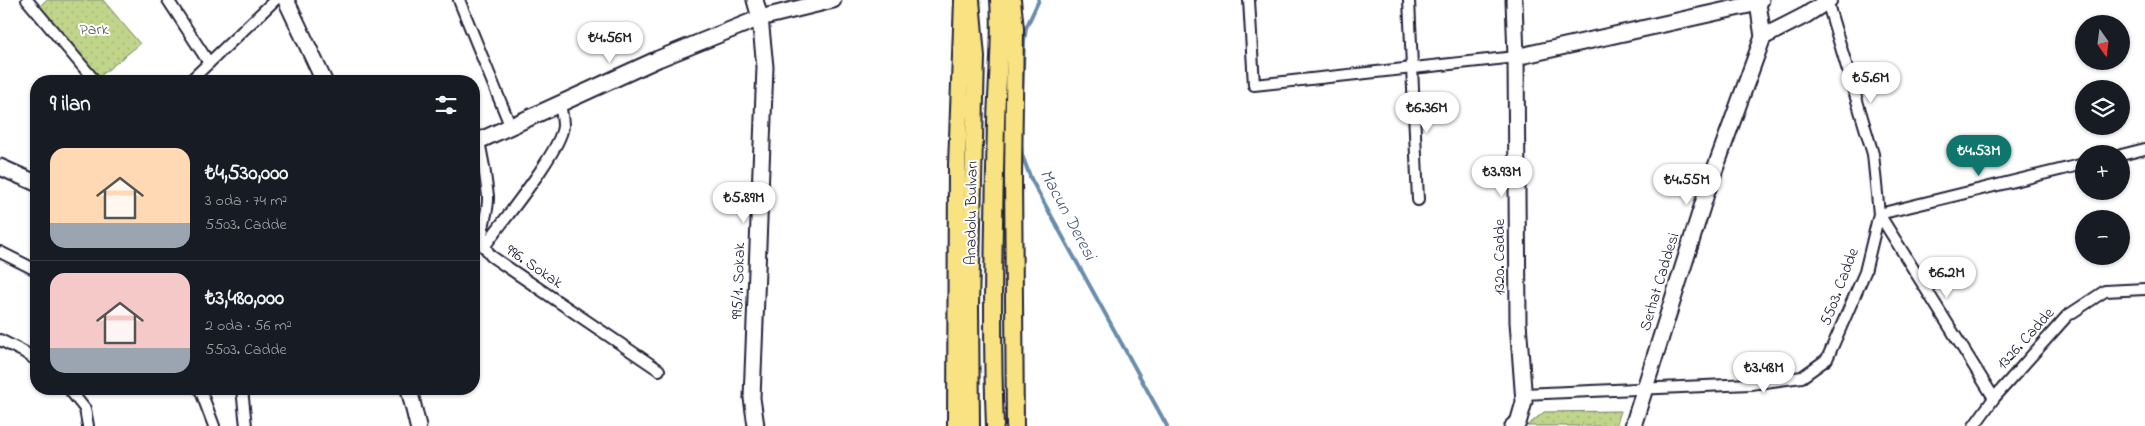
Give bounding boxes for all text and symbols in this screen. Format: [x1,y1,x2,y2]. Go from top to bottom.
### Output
north arrow [2075,15,2130,70]
map controls [2075,15,2130,265]
park label: Park [80,18,109,42]
pin: ₺4.56M [569,22,651,64]
text: ₺4.56M [588,26,632,50]
pin: ₺5.6M [1836,62,1906,104]
text: ₺5.6M [1852,66,1890,90]
button: layers [2075,80,2130,135]
text: 9 ilan [50,90,91,120]
icon: filters [432,91,460,119]
pin: ₺6.36M [1386,92,1468,134]
text: ₺6.36M [1406,96,1448,120]
pin: ₺4.53M [1938,134,2020,177]
text: ₺4.53M [1957,139,2001,163]
button: + [2075,145,2130,200]
pin: ₺3.93M [1461,156,1543,198]
text: ₺4,530,000 [205,159,288,189]
text: ₺3.93M [1483,160,1521,184]
street label: Anadolu Bulvarı [959,161,985,265]
pin: ₺4.55M [1646,164,1728,206]
water label: Macun Deresi [1032,165,1103,267]
icon: home [90,168,150,228]
text: ₺4.55M [1664,168,1710,192]
pin: ₺5.89M [703,182,785,224]
text: ₺5.89M [724,186,764,210]
text: 3 oda · 74 m² [205,189,287,213]
button: − [2075,210,2130,265]
text: 5503. Cadde [205,213,287,237]
street label: 1320. Cadde [1488,218,1512,295]
street label: Serhat Caddesi [1634,230,1686,334]
street label: 996. Sokak [500,239,568,296]
street label: 995/1. Sokak [726,241,752,320]
street label: 5503. Cadde [1814,244,1866,329]
pin: ₺6.2M [1912,256,1982,299]
text: ₺6.2M [1929,261,1965,285]
text: ₺3,480,000 [205,284,284,314]
icon: home [90,293,150,353]
street label: 1326. Cadde [1991,302,2061,375]
text: 2 oda · 56 m² [205,314,292,338]
text: 5503. Cadde [205,338,287,362]
pin: ₺3.48M [1723,352,1805,394]
text: ₺3.48M [1744,356,1784,380]

